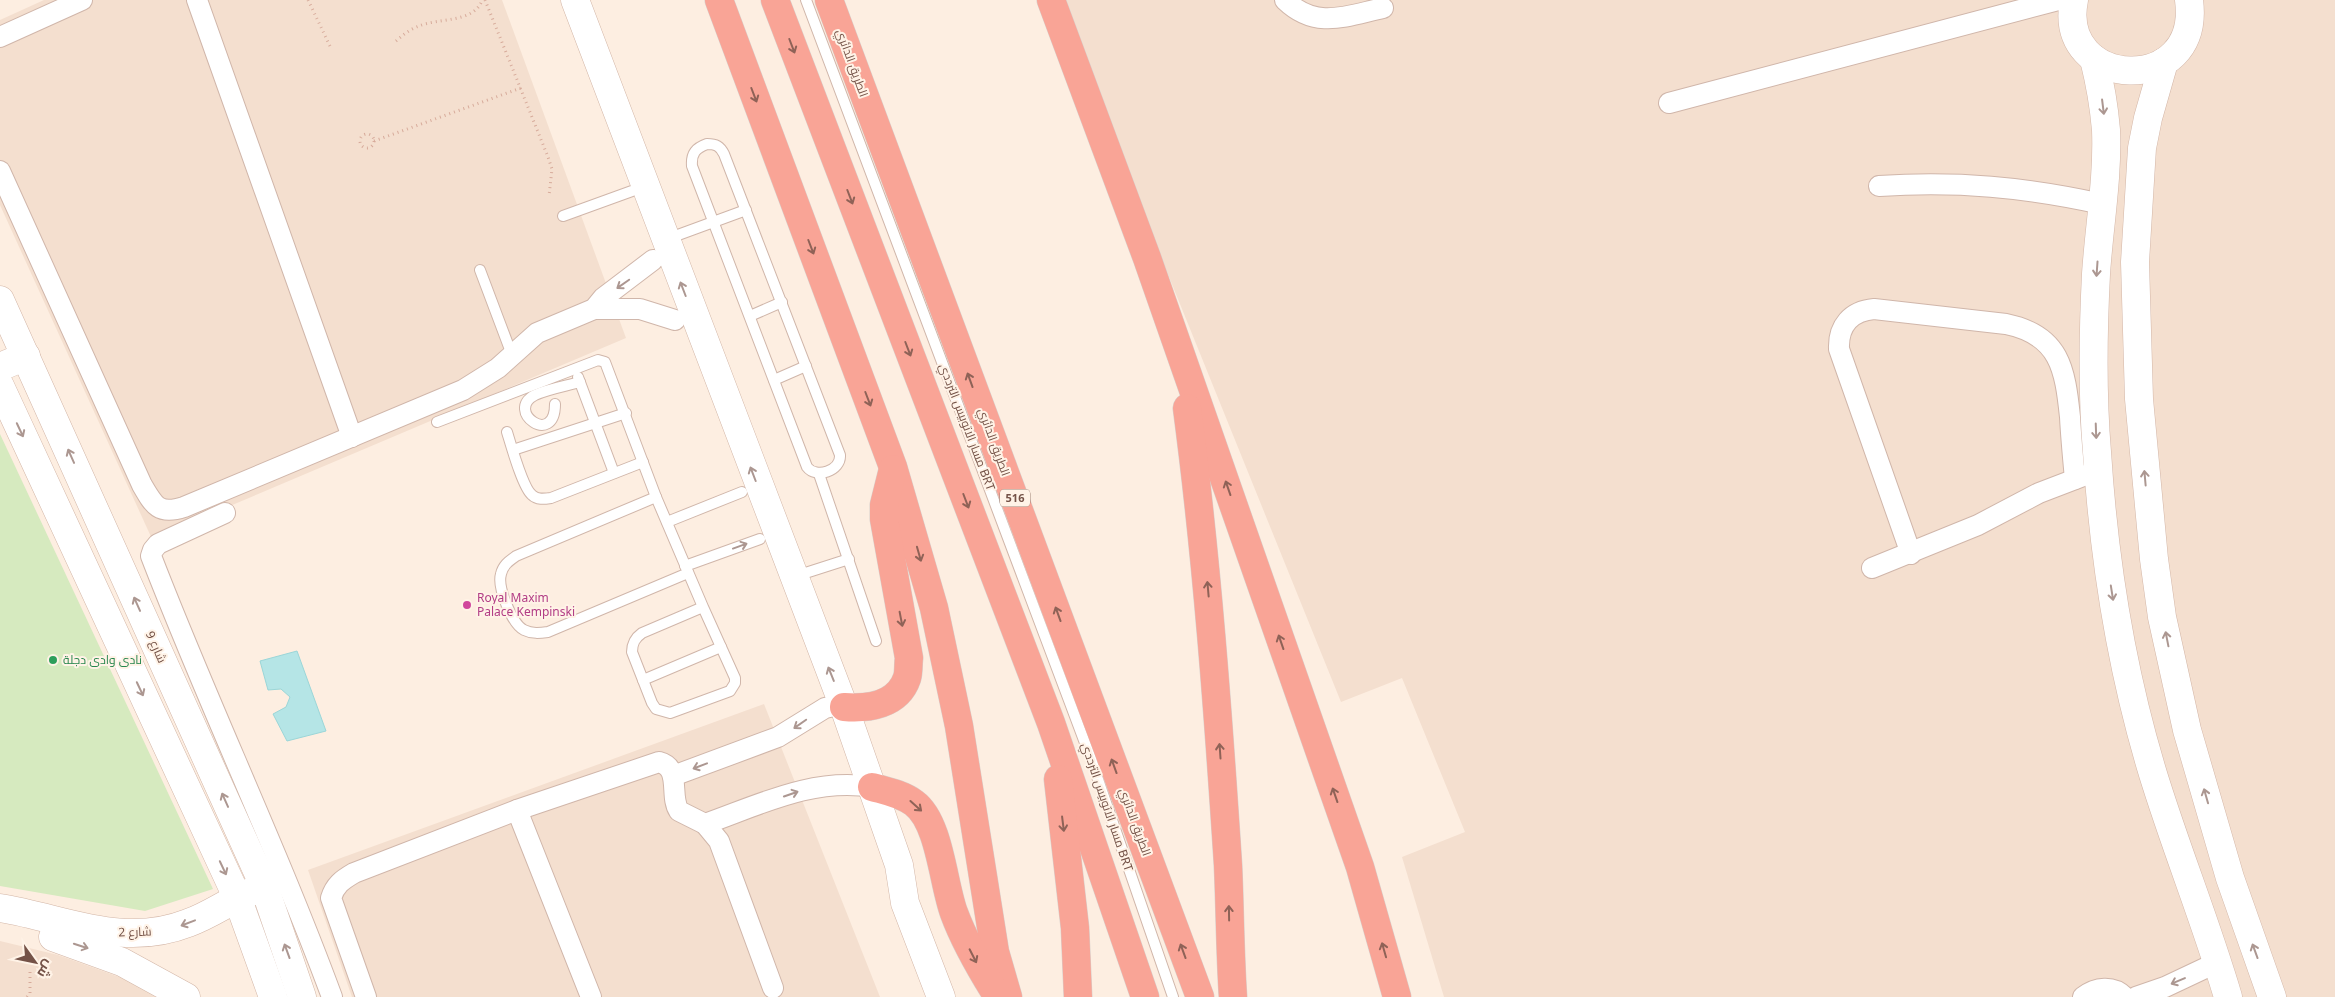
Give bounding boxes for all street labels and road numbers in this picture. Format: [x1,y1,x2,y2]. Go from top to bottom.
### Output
street label: الطريق الدائري [830,27,873,100]
street label: مسار الاتوبيس الترددي BRT [934,361,1000,494]
street label: الطريق الدائري [972,406,1015,479]
road number: 516 [1000,489,1030,506]
street label: شارع 9 [142,628,171,666]
street label: مسار الاتوبيس الترددي BRT [1076,740,1138,874]
street label: الطريق الدائري [1113,786,1156,859]
street label: شارع 2 [118,922,152,941]

